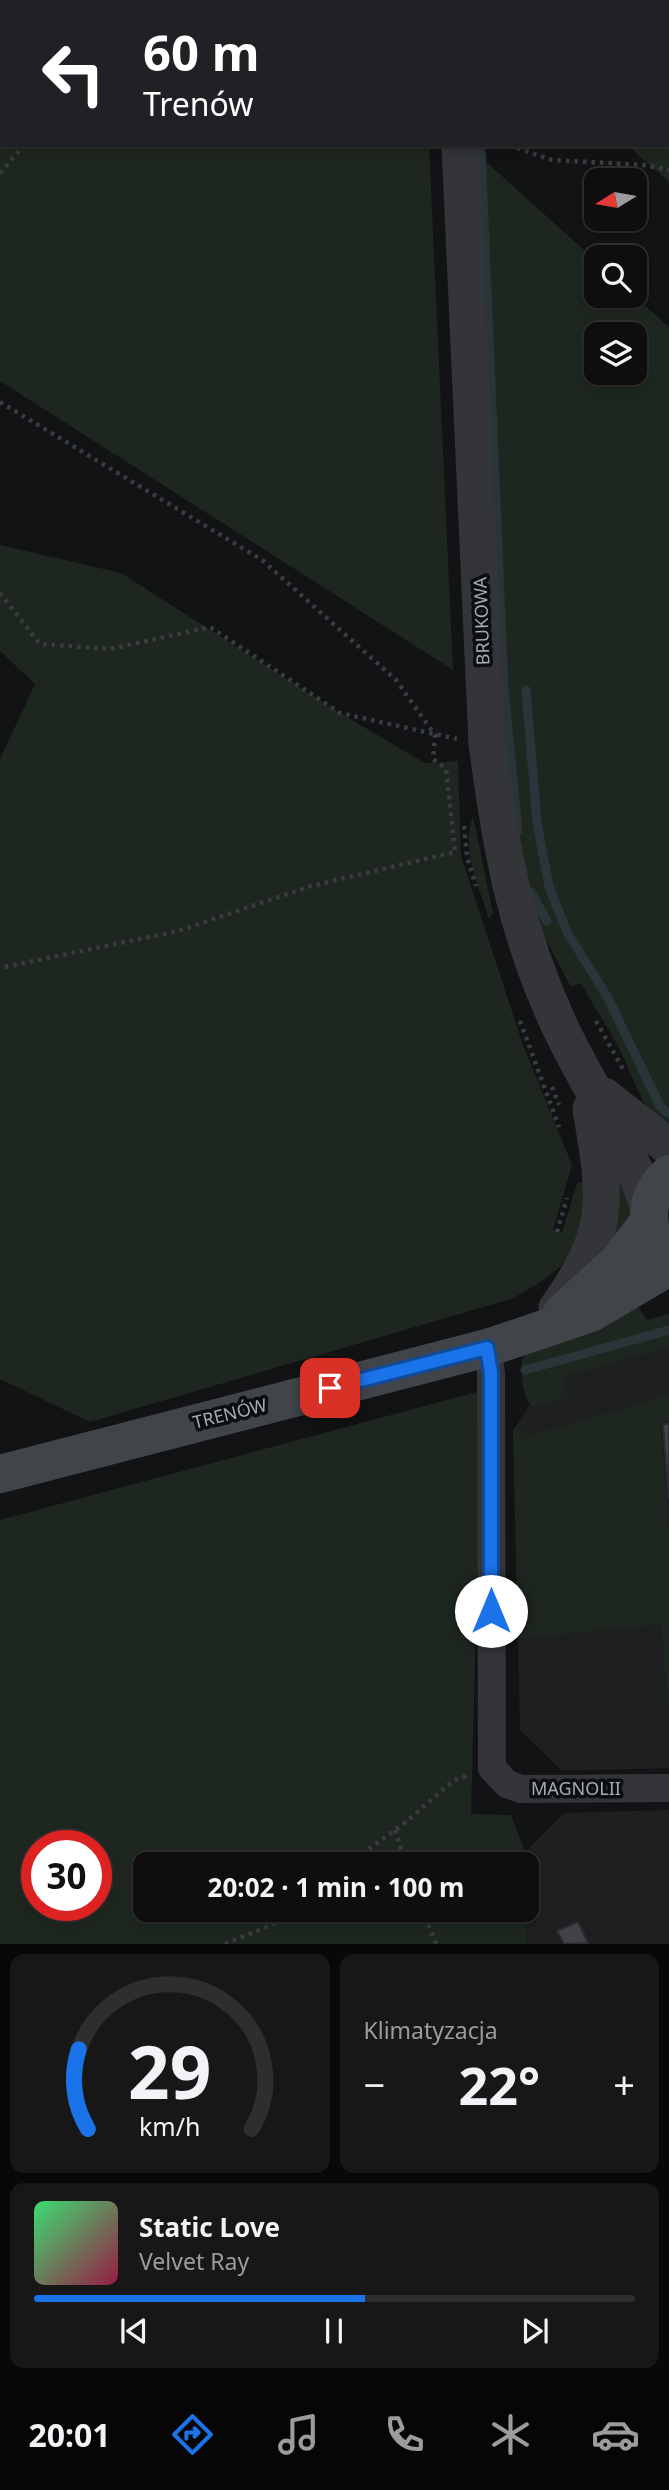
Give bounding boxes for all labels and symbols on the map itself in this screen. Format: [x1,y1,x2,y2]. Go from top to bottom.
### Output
north arrow [584,168,648,231]
street label: BRUKOWA [467,576,495,666]
pin [300,1358,360,1418]
street label: TRENÓW [190,1392,270,1434]
position arrow [454,1574,528,1648]
street label: MAGNOLII [531,1776,621,1800]
speed limit sign: 30 [21,1830,112,1921]

